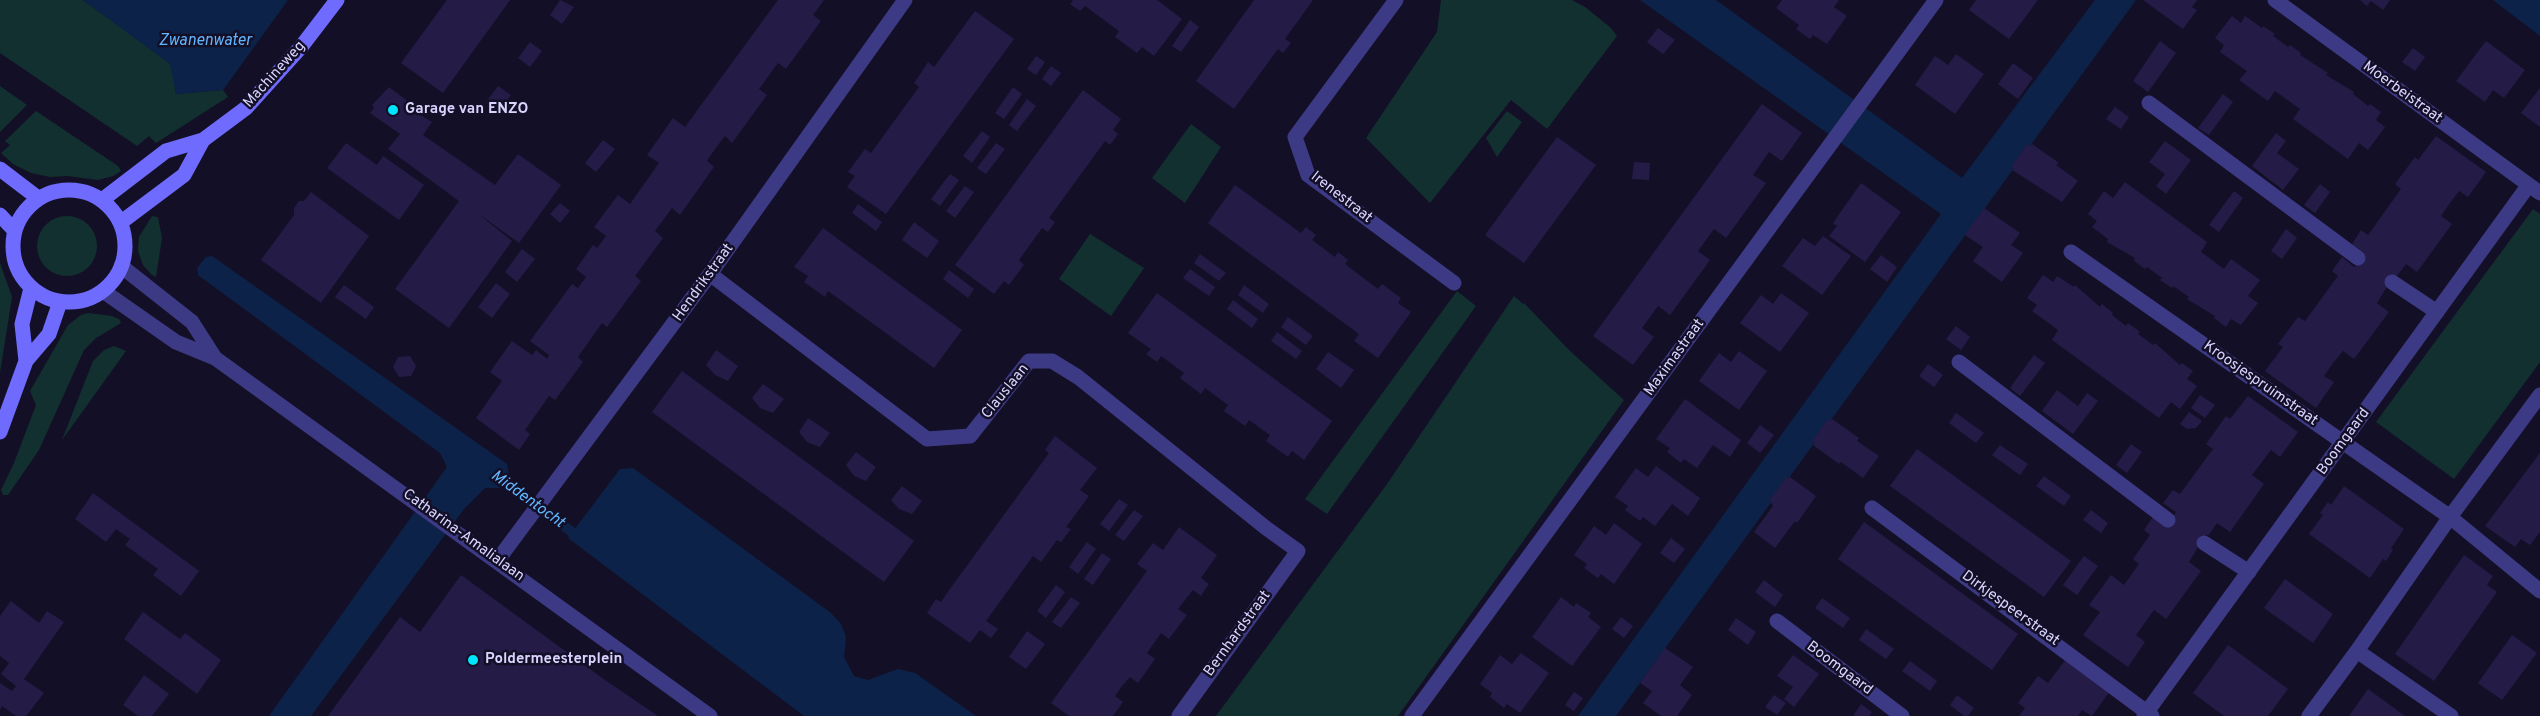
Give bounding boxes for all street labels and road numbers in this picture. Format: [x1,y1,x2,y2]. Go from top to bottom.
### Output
street label: Machineweg [240,38,310,112]
street label: Moerbeistraat [2359,58,2445,128]
street label: Irenestraat [1307,168,1375,228]
street label: Hendrikstraat [670,241,738,325]
street label: Maximastraat [1641,316,1709,400]
street label: Kroosjespruimstraat [2199,338,2321,430]
street label: Clauslaan [978,361,1034,423]
street label: Boomgaard [2314,405,2374,479]
street label: Catharina-Amalialaan [399,486,527,586]
street label: Dirkjespeerstraat [1958,568,2062,650]
street label: Bernhardstraat [1201,588,1275,680]
street label: Boomgaard [1802,638,1876,700]

